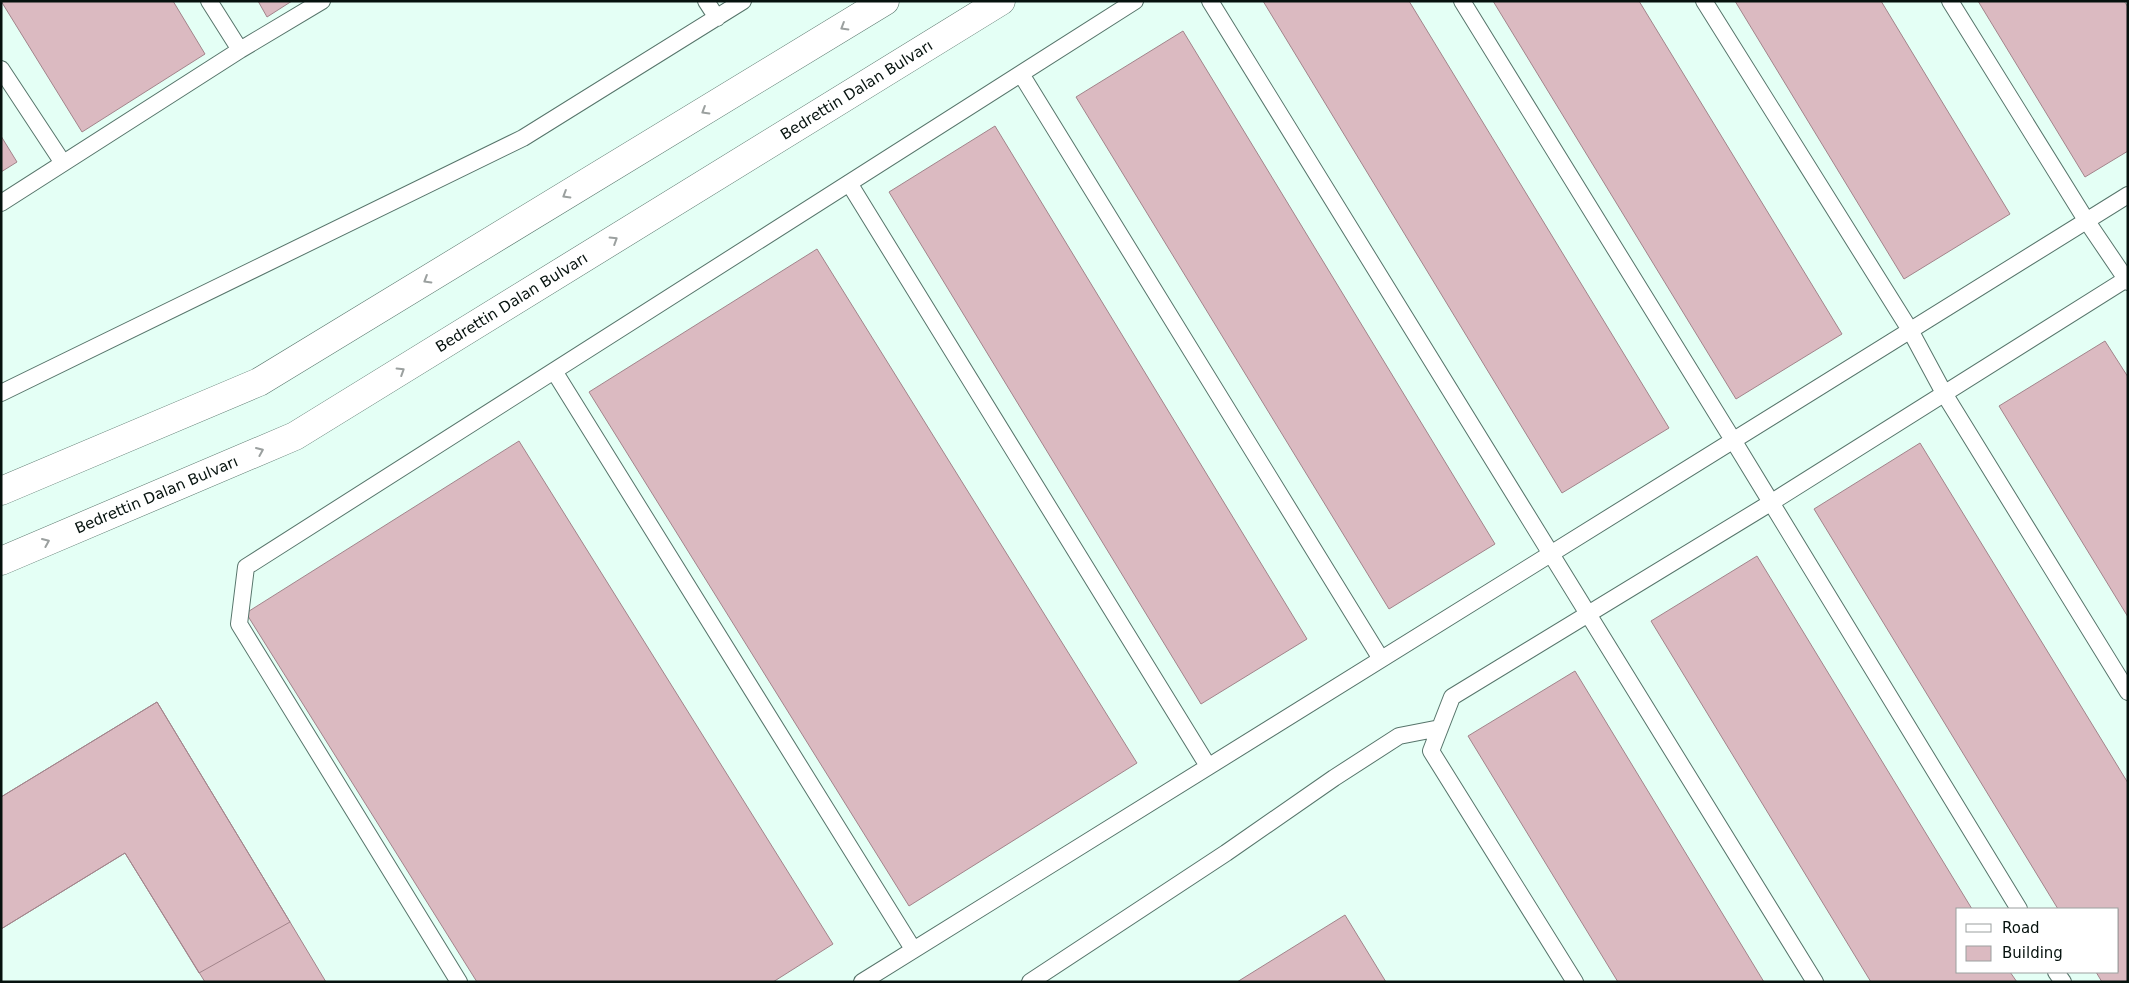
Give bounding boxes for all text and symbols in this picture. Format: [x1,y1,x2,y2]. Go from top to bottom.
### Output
one-way arrow [840,20,849,30]
street label: Bedrettin Dalan Bulvarı [777,36,936,144]
one-way arrow [701,105,710,114]
one-way arrow [562,189,571,199]
one-way arrow [608,236,617,246]
street label: Bedrettin Dalan Bulvarı [432,249,591,356]
one-way arrow [424,273,433,283]
one-way arrow [396,367,405,377]
one-way arrow [255,446,264,457]
street label: Bedrettin Dalan Bulvarı [72,452,241,537]
one-way arrow [41,537,50,548]
legend [1956,908,2119,973]
text: Road [2002,919,2040,937]
text: Building [2002,944,2063,962]

